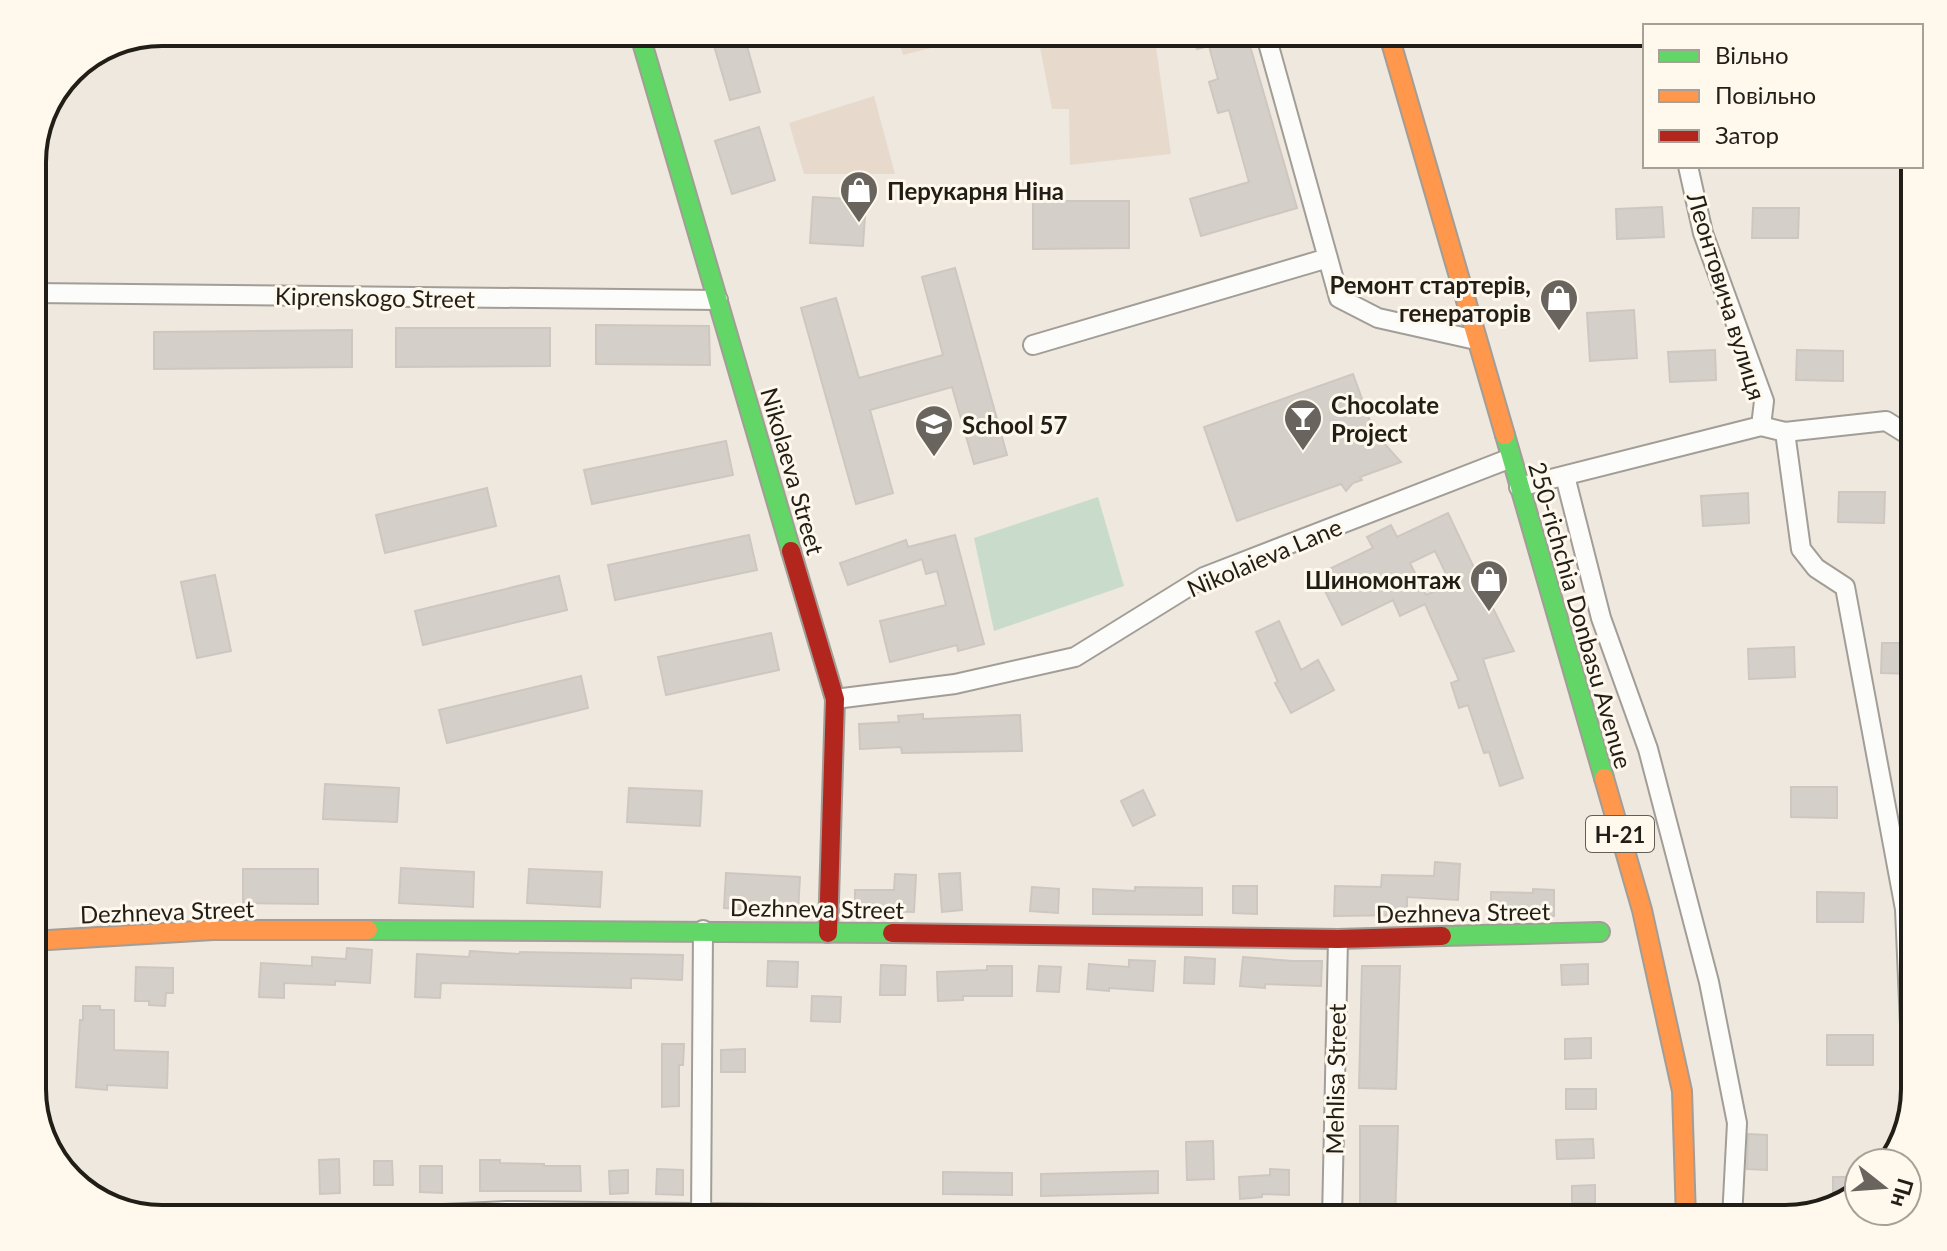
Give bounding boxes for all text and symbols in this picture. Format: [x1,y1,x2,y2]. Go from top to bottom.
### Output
legend [1643,24,1923,168]
text: Вільно [1715,40,1789,69]
text: Повільно [1715,80,1816,109]
text: Затор [1715,120,1779,149]
shop icon: Перукарня Ніна [838,169,880,224]
place label: Перукарня Ніна [887,176,1064,205]
street label: Леонтовича вулиця [1681,188,1772,403]
place label: Ремонт стартерів, генераторів [1330,270,1531,327]
shop icon: Ремонт стартерів, генераторів [1538,277,1580,332]
street label: Kiprenskogo Street [275,281,476,313]
street label: Nikolaeva Street [755,384,831,558]
place label: Chocolate Project [1331,390,1439,447]
bar icon: Chocolate Project [1282,397,1324,452]
school or university icon: School 57 [913,403,955,458]
place label: School 57 [962,410,1068,439]
street label: 250-richchia Donbasu Avenue [1523,458,1639,772]
street label: Nikolaieva Lane [1182,511,1346,603]
shop icon: Шиномонтаж [1468,558,1510,613]
place label: Шиномонтаж [1305,565,1461,594]
road number: Н-21 [1586,816,1654,852]
street label: Dezhneva Street [730,892,905,924]
street label: Dezhneva Street [79,893,255,929]
street label: Dezhneva Street [1376,896,1551,928]
street label: Mehlisa Street [1319,1003,1351,1155]
north arrow [1843,1147,1923,1227]
text: Пн [1885,1175,1920,1211]

